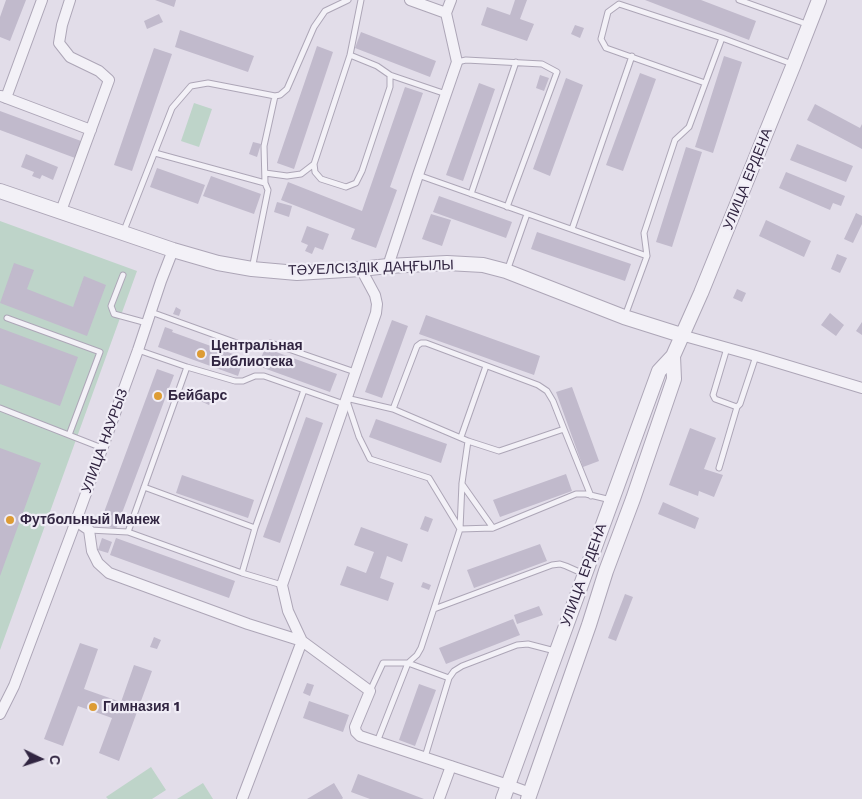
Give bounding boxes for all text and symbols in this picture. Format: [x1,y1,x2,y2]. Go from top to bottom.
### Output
street label: УЛИЦА ЕРДЕНА [720,126,776,232]
street label: ТӘУЕЛСІЗДІК ДАҢҒЫЛЫ [288,257,454,279]
place label: Центральная Библиотека [211,338,303,371]
marker: Центральная Библиотека [195,348,207,360]
street label: УЛИЦА НАУРЫЗ [78,386,132,496]
place label: Бейбарс [168,388,227,404]
marker: Бейбарс [152,390,164,402]
place label: Футбольный Манеж [20,512,160,528]
marker: Футбольный Манеж [4,514,16,526]
street label: УЛИЦА ЕРДЕНА [558,521,610,629]
place label: Гимназия 1 [103,699,180,715]
marker: Гимназия 1 [87,701,99,713]
north arrow [15,734,65,784]
text: С [47,754,63,766]

